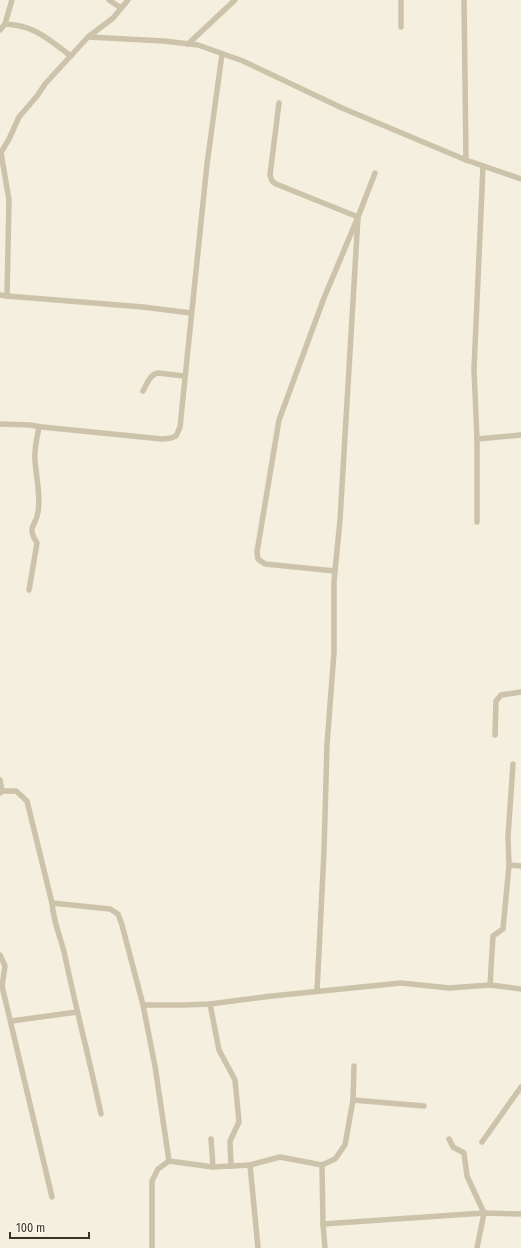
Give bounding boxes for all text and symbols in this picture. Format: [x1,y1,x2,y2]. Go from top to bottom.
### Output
scale bar [10,1214,89,1240]
text: 100 m [16,1221,45,1235]

